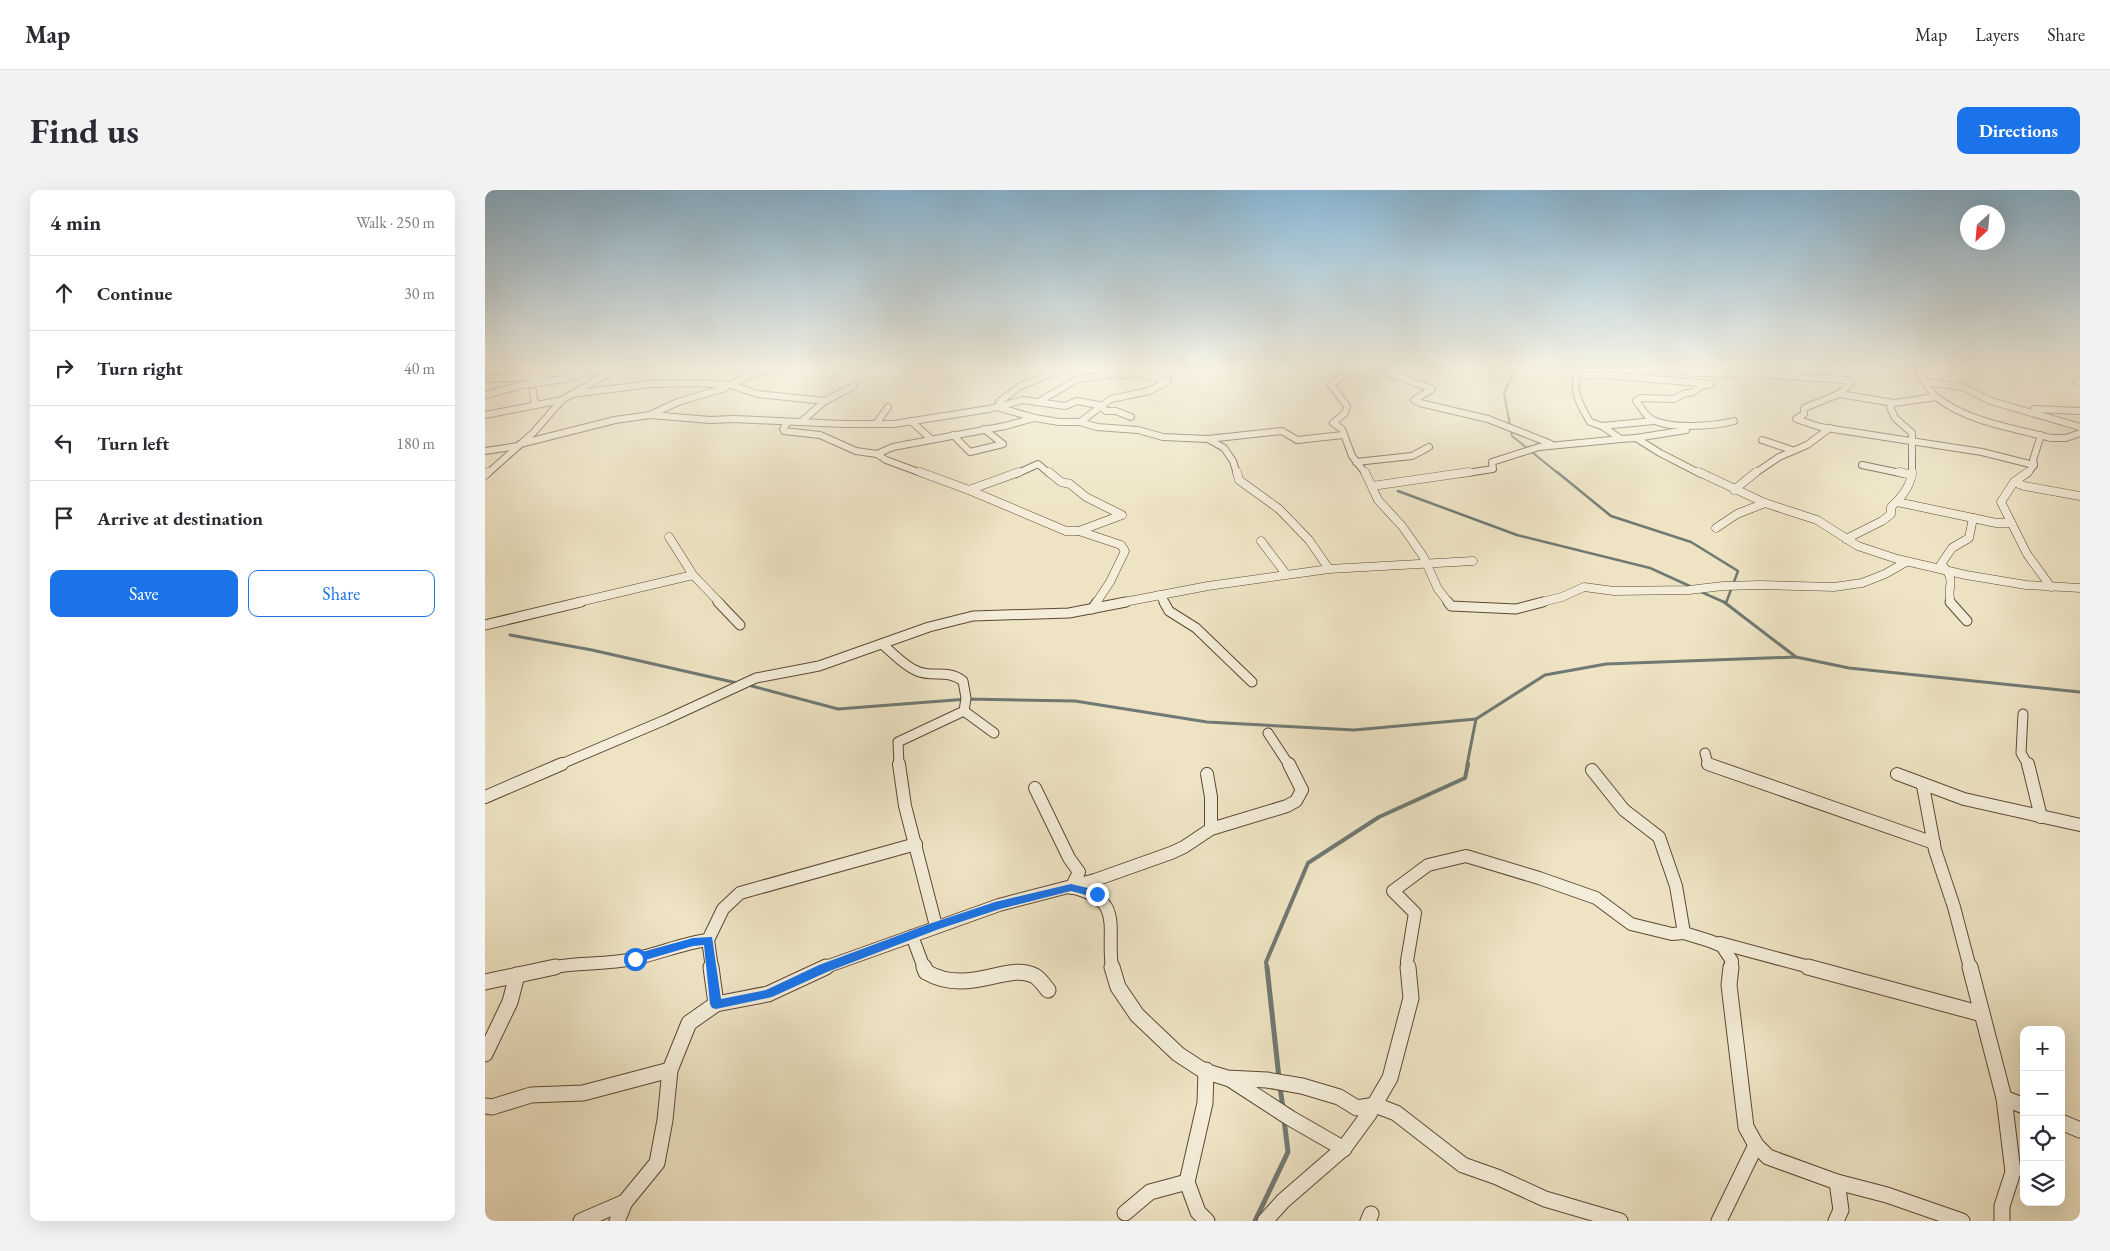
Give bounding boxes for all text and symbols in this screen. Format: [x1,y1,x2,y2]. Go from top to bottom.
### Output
text: Map [25,19,70,50]
text: Map [1915,23,1947,46]
text: Layers [1975,23,2019,46]
text: Share [2047,23,2085,46]
button: Directions [1957,107,2080,154]
text: Find us [30,108,139,153]
north arrow [1960,205,2005,250]
text: 4 min [50,209,101,236]
text: Walk · 250 m [356,212,435,233]
icon: ahead [50,279,78,307]
text: Continue [97,281,172,306]
text: 30 m [404,283,435,304]
icon: right [50,354,78,382]
text: Turn right [97,356,183,381]
text: 40 m [404,358,435,379]
icon: left [50,429,78,457]
text: Turn left [97,431,169,456]
text: 180 m [396,433,435,454]
icon: arrive [50,504,78,532]
text: Arrive at destination [97,506,263,531]
button: Save [50,570,238,617]
button: Share [248,570,435,617]
route end [1086,883,1109,906]
route start [624,948,647,971]
map controls [2020,1026,2065,1206]
button: + [2020,1026,2065,1071]
button: − [2020,1071,2065,1116]
button: locate [2020,1116,2065,1161]
button: layers [2020,1161,2065,1206]

